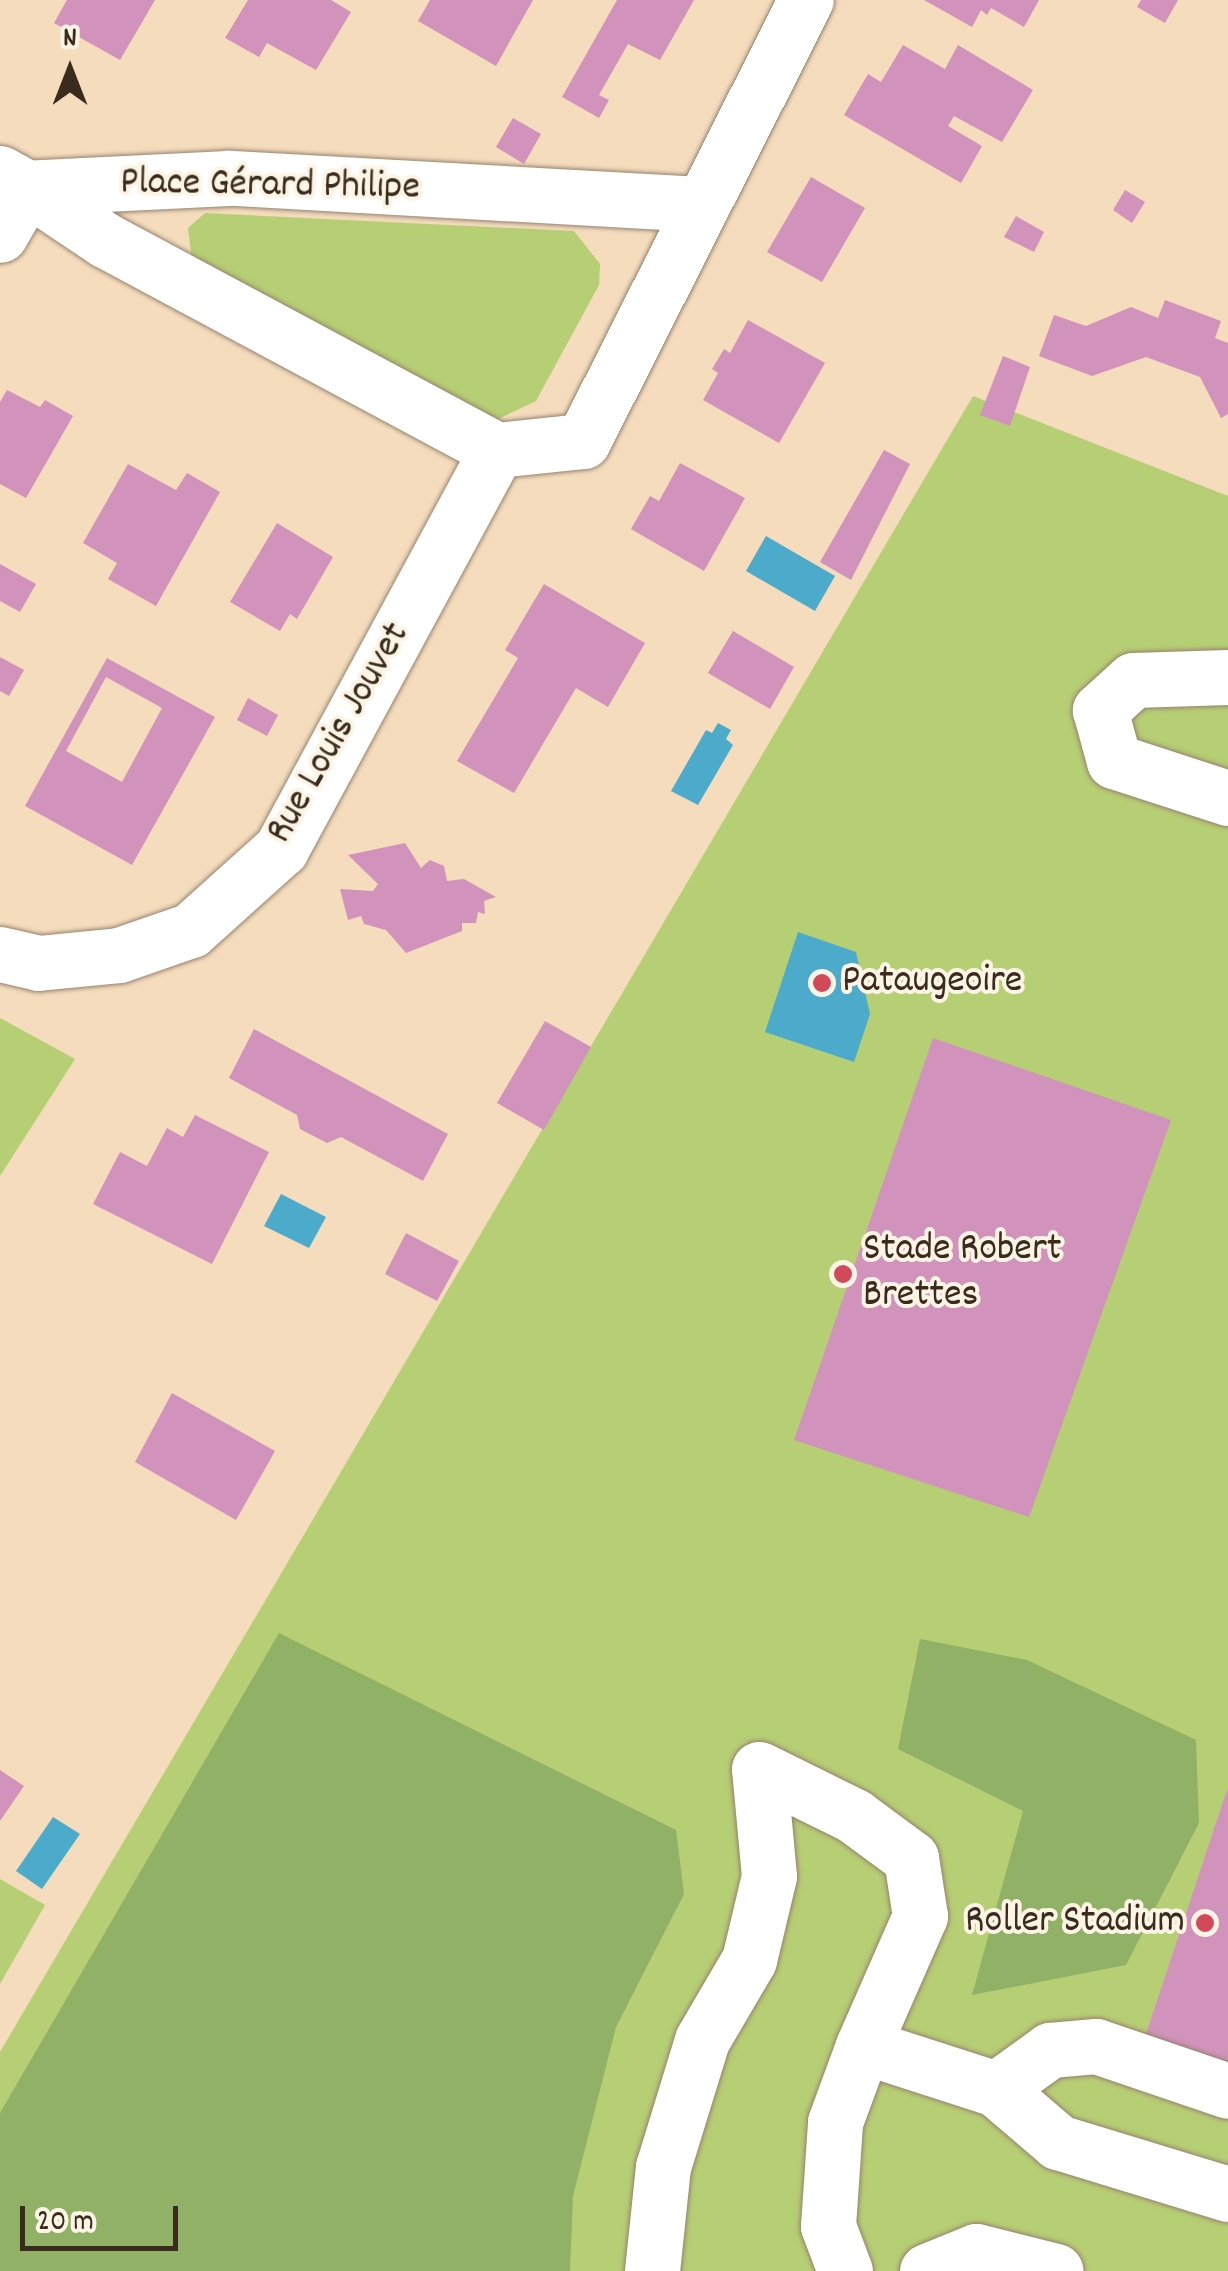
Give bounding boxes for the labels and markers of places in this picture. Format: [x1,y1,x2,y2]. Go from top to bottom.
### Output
place label: Pataugeoire [842,959,1022,1007]
marker: Pataugeoire [811,972,833,994]
place label: Stade Robert Brettes [863,1227,1061,1321]
marker: Stade Robert Brettes [832,1263,854,1285]
place label: Roller Stadium [965,1899,1185,1947]
marker: Roller Stadium [1194,1912,1216,1934]

